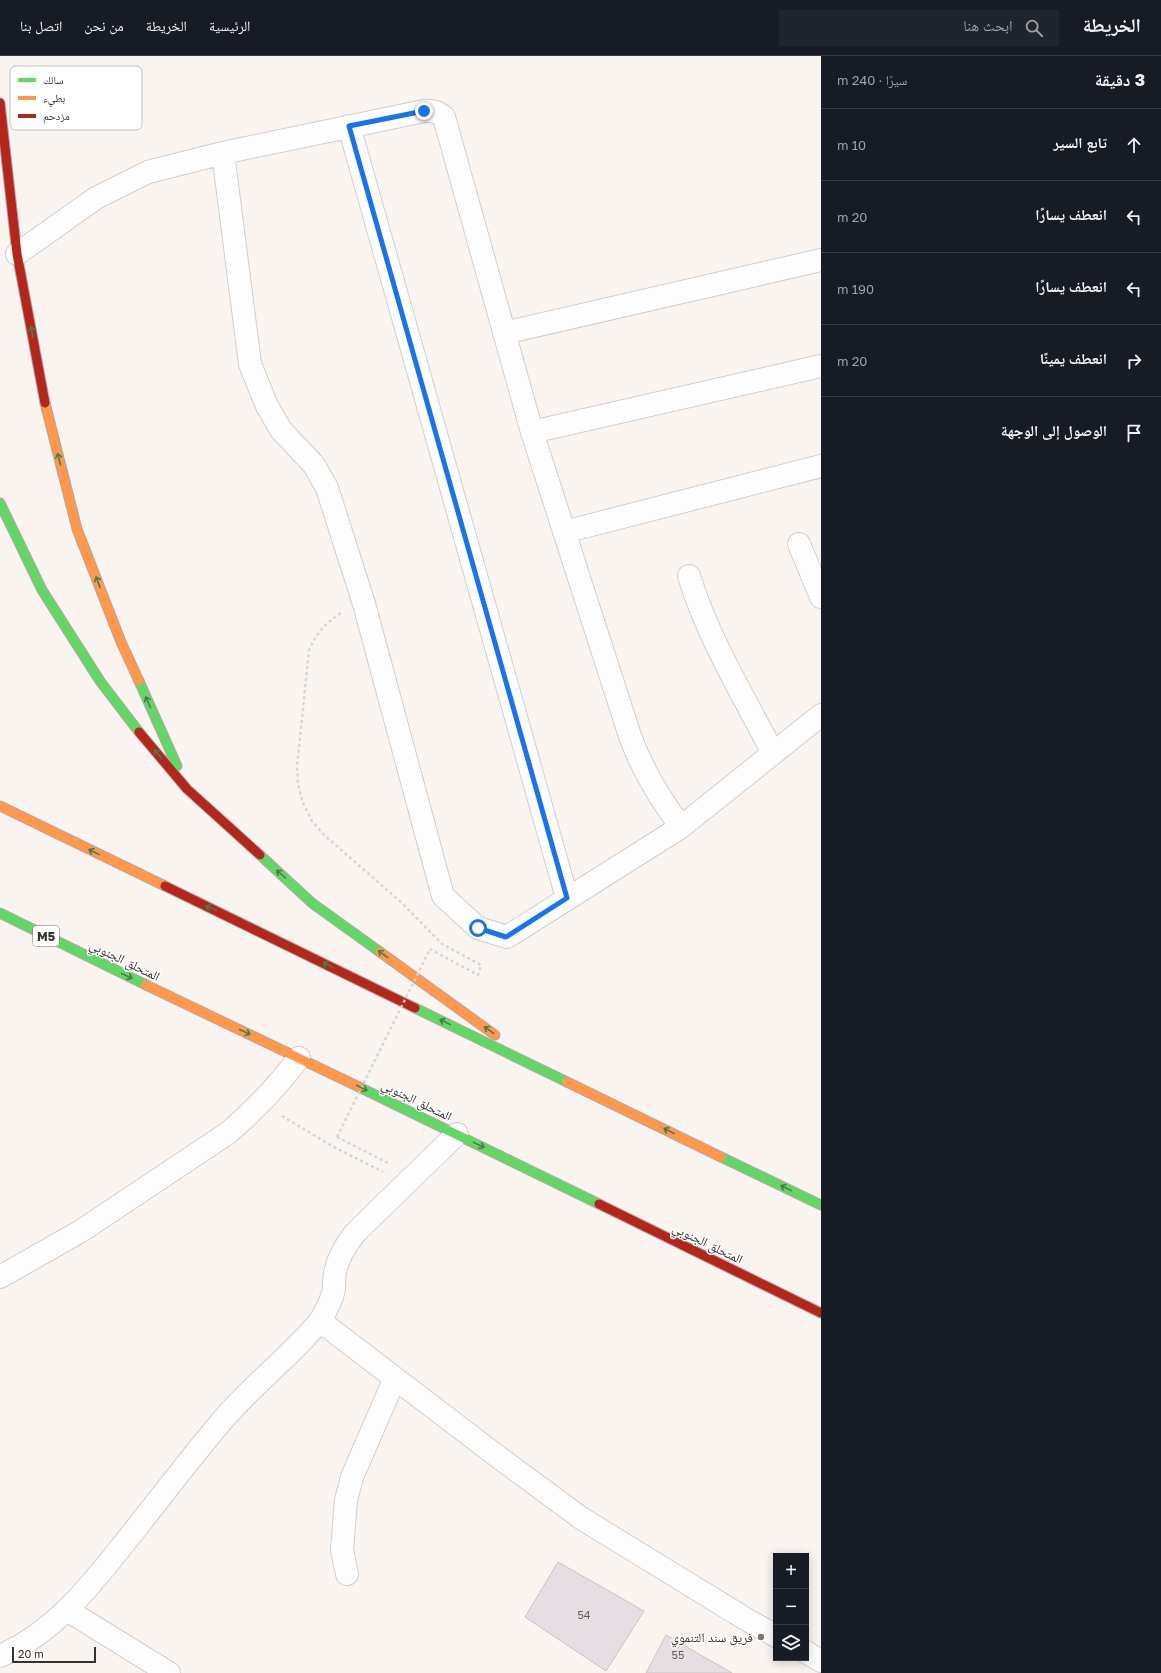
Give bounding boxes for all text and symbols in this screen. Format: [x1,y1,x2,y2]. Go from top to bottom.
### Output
search box [779,10,1059,46]
text: الخريطة [1083,13,1141,36]
text: ابحث هنا [963,16,1013,34]
text: اتصل بنا [20,17,62,34]
text: من نحن [84,17,124,34]
text: الخريطة [146,17,187,34]
text: الرئيسية [209,17,250,34]
icon: search [1023,17,1045,39]
legend [10,66,142,130]
text: 3 دقيقة [1095,69,1145,90]
text: سيرًا · 240 m [837,72,907,88]
text: سالك [43,73,63,86]
text: بطيء [43,91,65,107]
route end [415,102,433,120]
text: مزدحم [43,109,70,124]
text: تابع السير [1053,133,1107,151]
icon: ahead [1123,134,1145,156]
text: 10 m [837,137,866,153]
text: انعطف يسارًا [1035,205,1107,223]
icon: left [1123,206,1145,228]
text: 20 m [837,209,867,225]
text: انعطف يسارًا [1035,277,1107,295]
icon: left [1123,278,1145,300]
text: 190 m [837,281,874,297]
one-way arrow [27,326,35,339]
text: انعطف يمينًا [1040,349,1107,367]
icon: right [1123,350,1145,372]
text: 20 m [837,353,867,369]
text: الوصول إلى الوجهة [1001,421,1107,439]
icon: arrive [1123,422,1145,444]
one-way arrow [55,453,62,466]
one-way arrow [93,577,101,589]
one-way arrow [144,697,151,709]
one-way arrow [153,749,162,760]
one-way arrow [88,847,100,855]
one-way arrow [275,870,286,879]
one-way arrow [205,904,217,911]
route start [469,919,487,937]
road number: M5 [33,926,59,946]
street label: المتحلق الجنوبي [86,936,163,987]
one-way arrow [378,950,389,958]
one-way arrow [322,961,334,968]
one-way arrow [121,973,133,980]
one-way arrow [439,1018,451,1025]
one-way arrow [483,1026,494,1034]
one-way arrow [239,1029,251,1036]
street label: المتحلق الجنوبي [378,1076,455,1127]
one-way arrow [356,1085,368,1092]
one-way arrow [663,1127,675,1134]
one-way arrow [473,1142,485,1149]
one-way arrow [780,1184,792,1191]
street label: المتحلق الجنوبي [669,1219,746,1270]
map controls [773,1553,809,1661]
button: + [773,1553,809,1589]
button: − [773,1589,809,1625]
house number: 54 [577,1608,591,1621]
button: layers [773,1625,809,1661]
place label: فريق سند التنموي [671,1629,753,1648]
marker: فريق سند التنموي [756,1632,766,1642]
scale bar [12,1645,96,1664]
text: 20 m [18,1647,44,1660]
house number: 55 [672,1648,684,1661]

